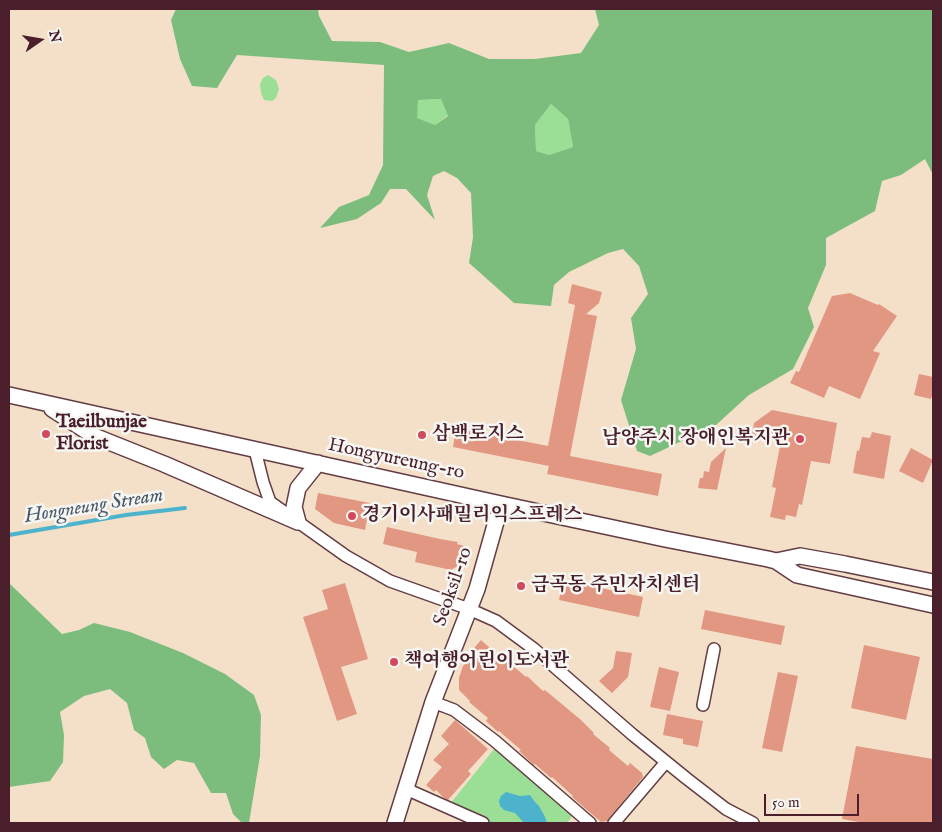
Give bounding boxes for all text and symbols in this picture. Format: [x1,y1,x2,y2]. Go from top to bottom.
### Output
north arrow [15,15,65,65]
text: N [44,29,65,45]
place label: Taeilbunjae Florist [56,412,147,456]
place label: 삼백로지스 [432,424,524,446]
marker: Taeilbunjae Florist [40,428,52,440]
place label: 남양주시 장애인복지관 [602,428,790,450]
marker: 삼백로지스 [416,429,428,441]
marker: 남양주시 장애인복지관 [794,433,806,445]
street label: Hongyureung-ro [326,434,466,486]
water label: Hongneung Stream [23,484,165,530]
place label: 경기이사패밀리익스프레스 [362,505,582,527]
marker: 경기이사패밀리익스프레스 [346,510,358,522]
street label: Seoksil-ro [430,545,478,629]
place label: 금곡동 주민자치센터 [531,575,700,597]
marker: 금곡동 주민자치센터 [515,580,527,592]
place label: 책여행어린이도서관 [404,651,569,673]
marker: 책여행어린이도서관 [388,656,400,668]
scale bar [767,784,862,816]
text: 50 m [772,793,800,812]

